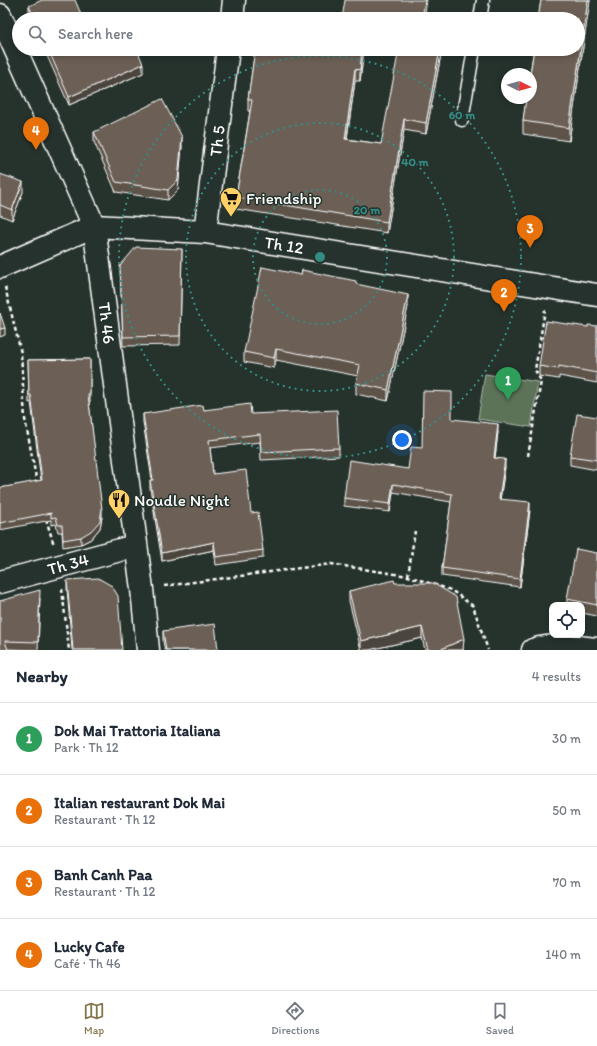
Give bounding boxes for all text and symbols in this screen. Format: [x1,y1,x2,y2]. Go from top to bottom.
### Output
search box [12,12,585,56]
icon: search [26,23,48,45]
text: Search here [58,25,133,43]
north arrow [501,68,537,104]
text: 60 m [449,108,476,122]
pin: 4 [23,117,49,150]
street label: Th 5 [205,124,229,158]
text: 40 m [401,155,430,169]
supermarket icon: Friendship [218,185,244,218]
place label: Friendship [246,188,322,208]
text: 20 m [354,203,381,217]
pin: 3 [517,215,543,248]
street label: Th 12 [263,232,305,258]
centre of rings [313,250,327,264]
pin: 2 [491,279,517,312]
street label: Th 46 [95,301,119,345]
pin: 1 [495,367,521,400]
your location [392,430,412,450]
restaurant icon: Noudle Night [106,487,132,520]
place label: Noudle Night [134,490,230,510]
street label: Th 34 [45,549,91,579]
map controls [549,602,585,638]
button: locate [549,602,585,638]
text: Nearby [16,666,68,686]
text: 4 results [532,669,581,684]
text: Dok Mai Trattoria Italiana [54,722,220,740]
text: 1 [26,731,32,746]
text: 30 m [552,731,581,746]
text: Park · Th 12 [54,740,119,755]
text: Italian restaurant Dok Mai [54,794,225,812]
text: 2 [26,803,32,818]
text: 50 m [552,803,581,818]
text: Restaurant · Th 12 [54,812,155,827]
text: Banh Canh Paa [54,866,152,884]
text: 3 [25,875,33,890]
text: 70 m [553,875,581,890]
text: Restaurant · Th 12 [54,884,155,899]
text: Lucky Cafe [54,938,125,956]
text: 4 [25,947,33,962]
text: 140 m [545,947,581,962]
text: Café · Th 46 [54,956,121,971]
tab: Map [83,1000,105,1037]
tab: Directions [271,1000,320,1037]
tab: Saved [486,1000,514,1037]

